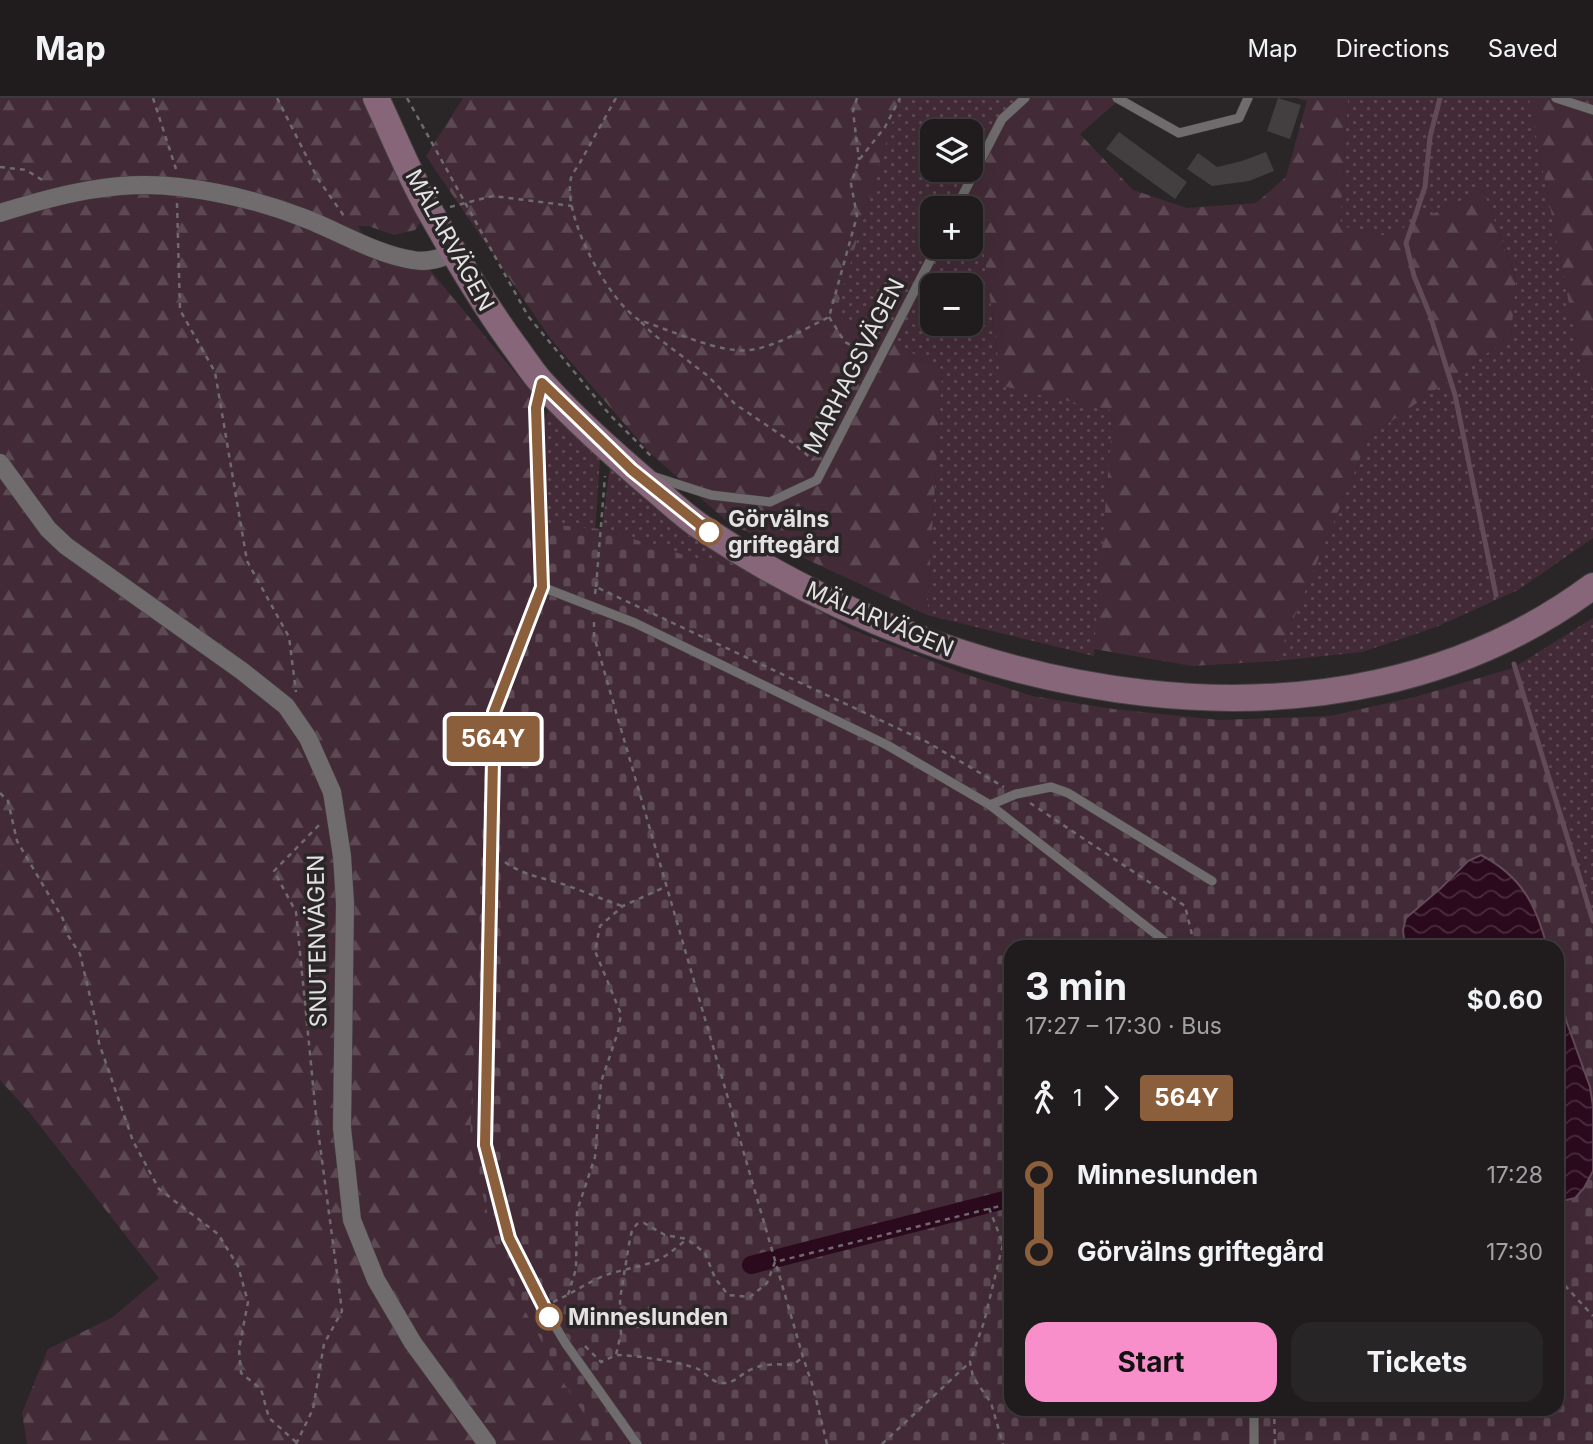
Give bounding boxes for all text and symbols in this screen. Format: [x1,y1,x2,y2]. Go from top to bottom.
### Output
text: Map [35,28,106,68]
text: Map [1248,34,1297,63]
text: Directions [1335,34,1450,63]
text: Saved [1488,34,1558,63]
map controls [920,119,983,336]
button: layers [920,119,983,182]
street label: MÄLARVÄGEN [400,164,500,316]
button: + [920,196,983,259]
button: − [920,273,983,336]
street label: MARHAGSVÄGEN [798,274,910,458]
place label: Görvälns griftegård [728,505,840,559]
marker: Görvälns griftegård [696,519,722,545]
street label: MÄLARVÄGEN [802,575,958,663]
line badge: 564Y [444,716,542,762]
text: 564Y [461,724,525,753]
street label: SNUTENVÄGEN [301,854,333,1028]
text: 3 min [1025,963,1127,1009]
text: $0.60 [1467,984,1543,1015]
text: 17:27 – 17:30 · Bus [1025,1012,1222,1040]
icon: walk [1025,1079,1063,1117]
icon: forward [1092,1079,1130,1117]
text: 564Y [1154,1083,1219,1112]
text: 1 [1073,1084,1082,1112]
text: Minneslunden [1077,1159,1258,1190]
text: 17:28 [1487,1161,1543,1189]
text: Görvälns griftegård [1077,1236,1324,1267]
text: 17:30 [1486,1238,1543,1266]
place label: Minneslunden [568,1303,728,1331]
marker: Minneslunden [536,1304,562,1330]
button: Start [1025,1322,1277,1402]
button: Tickets [1291,1322,1543,1402]

